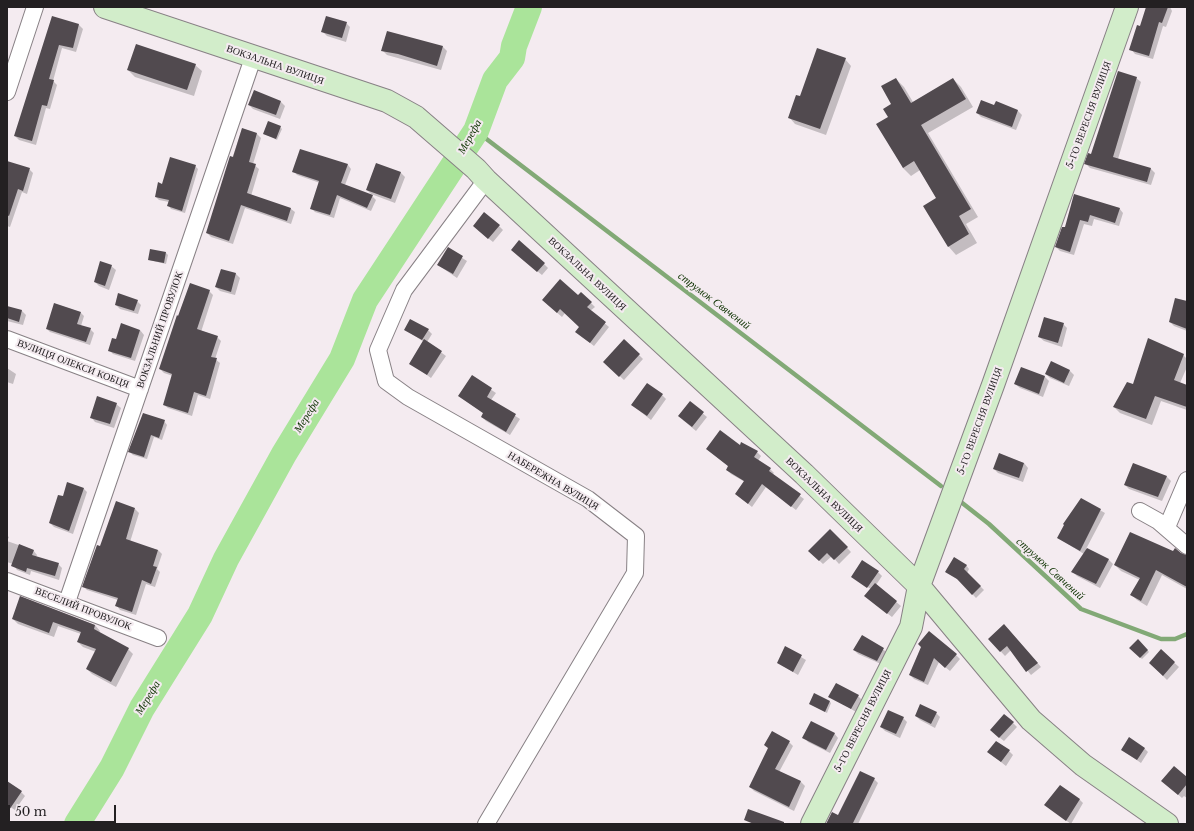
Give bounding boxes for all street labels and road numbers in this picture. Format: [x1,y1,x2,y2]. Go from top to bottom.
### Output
street label: ВОКЗАЛЬНА ВУЛИЦЯ [225,43,325,87]
street label: 5-ГО ВЕРЕСНЯ ВУЛИЦЯ [1064,60,1114,170]
street label: ВОКЗАЛЬНА ВУЛИЦЯ [545,235,629,313]
street label: ВОКЗАЛЬНИЙ ПРОВУЛОК [134,270,186,390]
street label: ВУЛИЦЯ ОЛЕКСИ КОБЦЯ [15,337,131,391]
street label: 5-ГО ВЕРЕСНЯ ВУЛИЦЯ [955,366,1005,476]
street label: НАБЕРЕЖНА ВУЛИЦЯ [505,449,601,513]
street label: ВОКЗАЛЬНА ВУЛИЦЯ [783,455,865,535]
street label: ВЕСЕЛИЙ ПРОВУЛОК [33,585,133,633]
street label: 5-ГО ВЕРЕСНЯ ВУЛИЦЯ [832,668,894,774]

